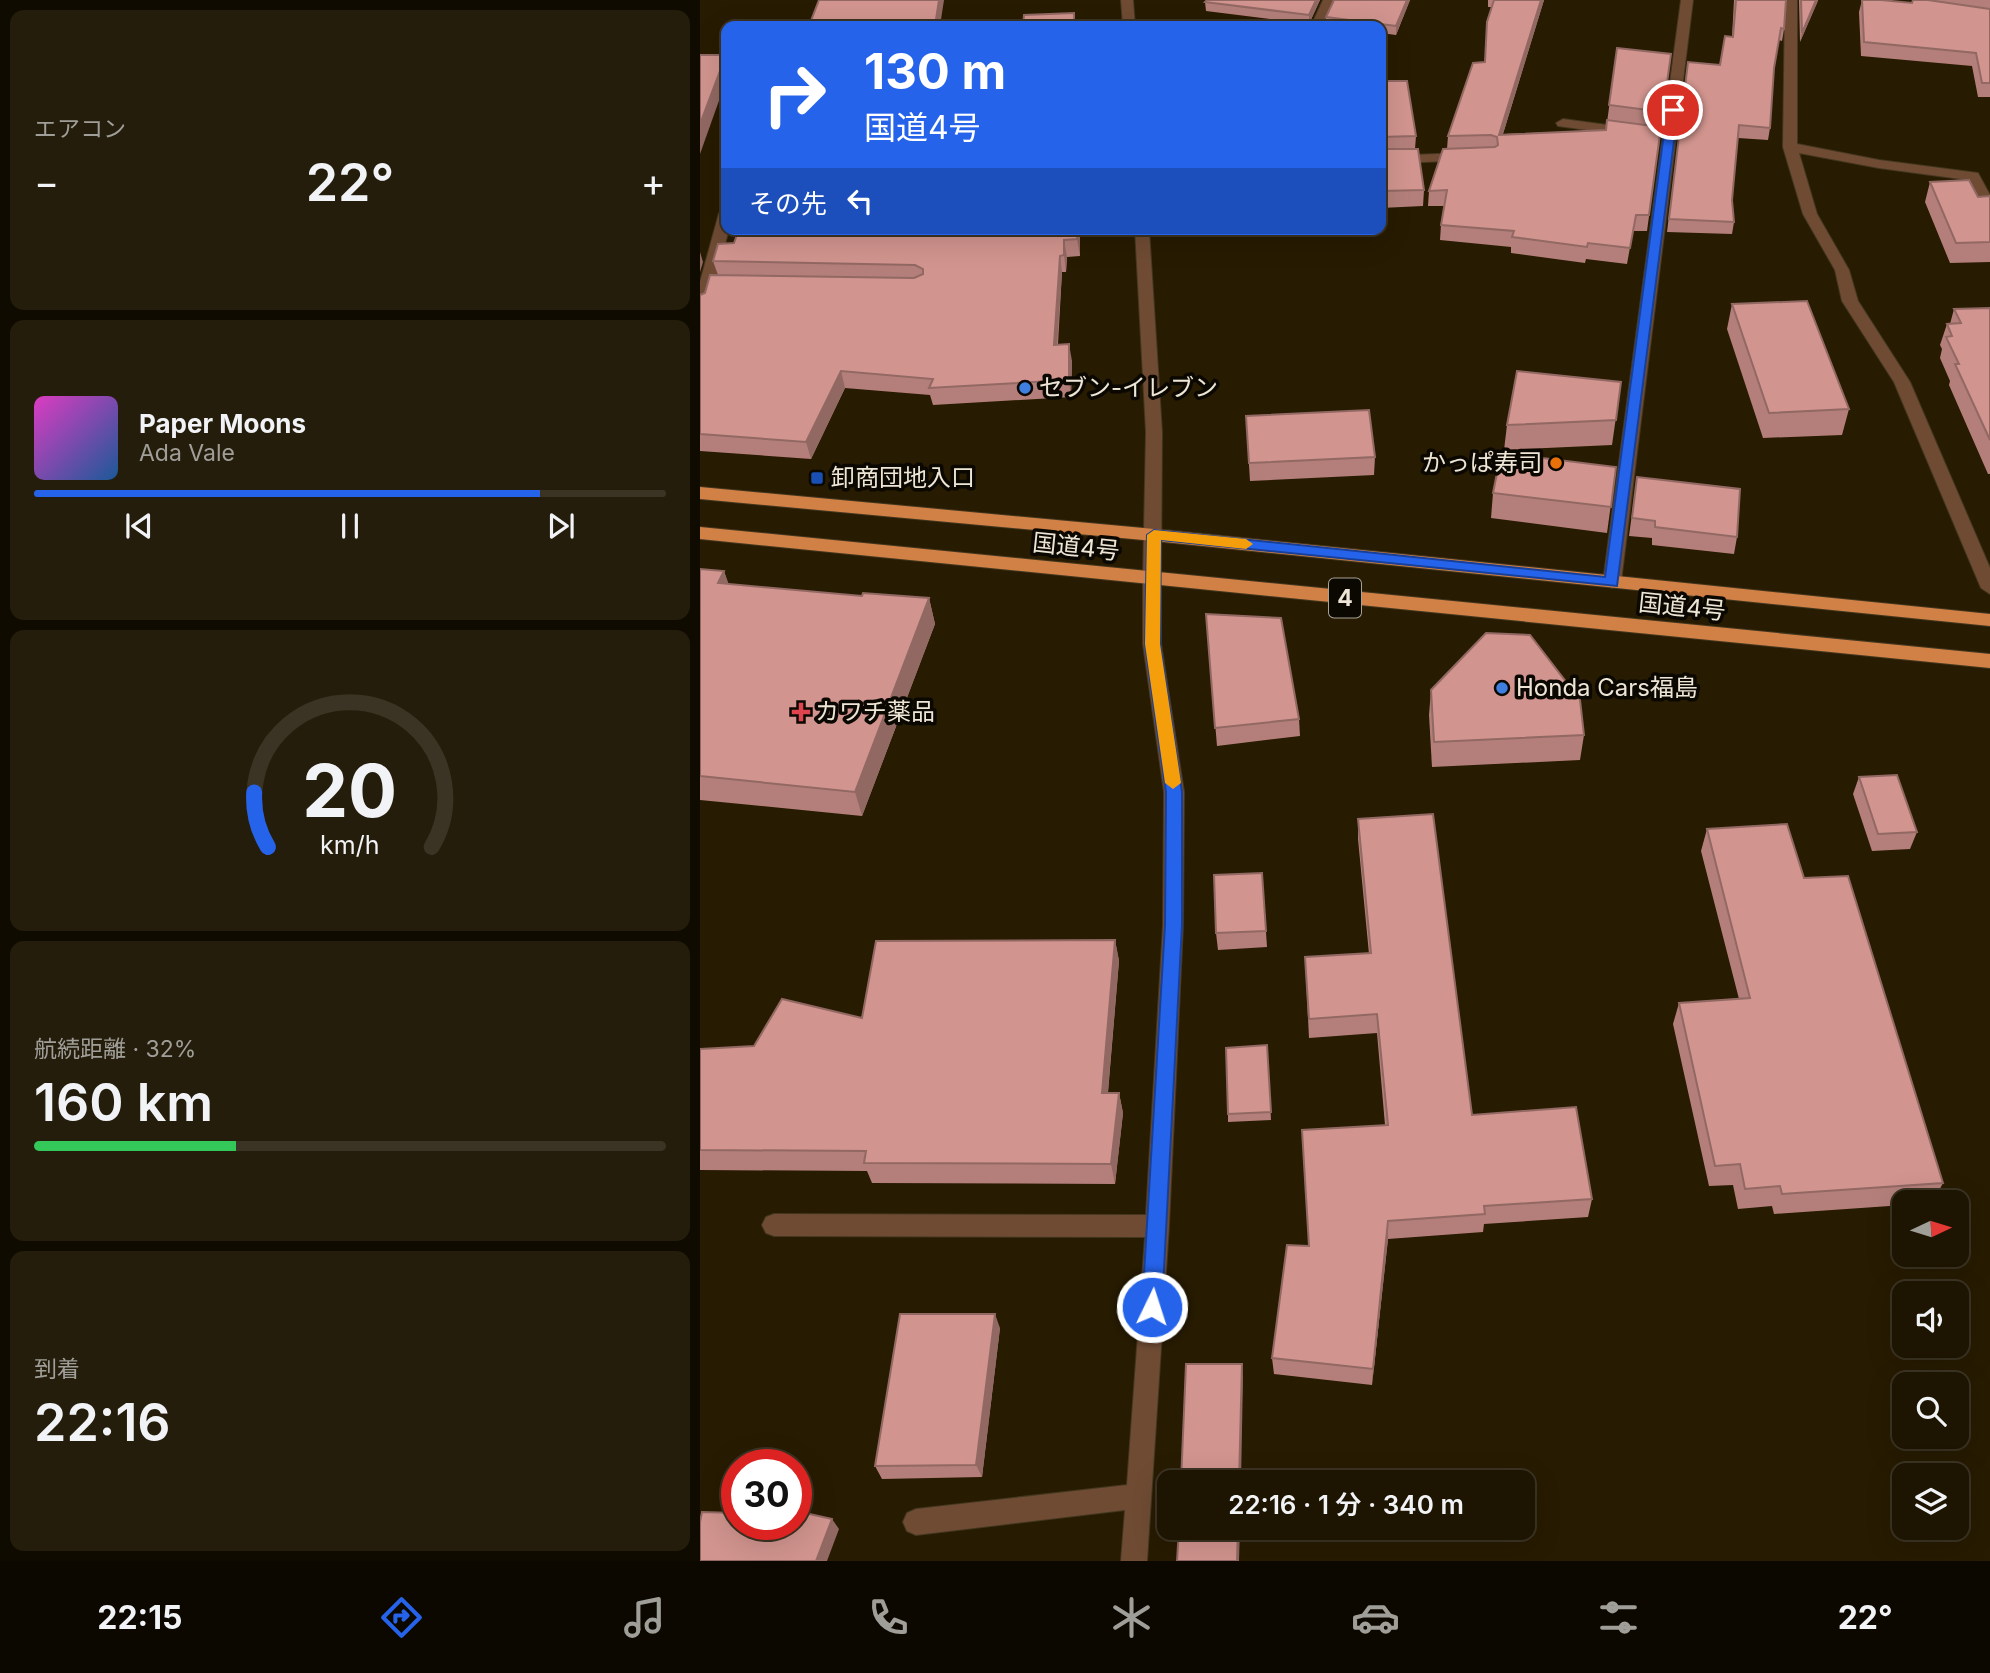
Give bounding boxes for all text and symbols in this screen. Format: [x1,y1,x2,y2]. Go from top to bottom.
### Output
text: 130 m [864,42,1006,101]
icon: right [749,49,840,140]
pin [1643,80,1703,140]
icon: arrive [1654,91,1692,129]
text: 国道4号 [864,108,981,147]
text: エアコン [34,115,126,143]
text: 22° [306,151,394,214]
text: − [34,159,59,205]
text: + [641,159,666,205]
icon: left [841,182,879,220]
text: その先 [749,188,827,219]
place label: セブン-イレブン [1039,373,1218,402]
marker: セブン-イレブン [1017,380,1033,396]
text: Paper Moons [139,408,306,439]
text: Ada Vale [139,439,235,467]
place label: かっぱ寿司 [1422,448,1542,477]
marker: かっぱ寿司 [1548,455,1564,471]
place label: 卸商団地入口 [831,463,975,492]
marker: 卸商団地入口 [809,470,825,486]
icon: previous [120,507,158,545]
icon: pause [331,507,369,545]
icon: next [542,507,580,545]
street label: 国道4号 [1031,528,1121,565]
road number: 4 [1329,578,1361,618]
street label: 国道4号 [1637,588,1727,625]
place label: Honda Cars福島 [1516,673,1698,702]
marker: Honda Cars福島 [1494,680,1510,696]
place label: カワチ薬品 [815,697,935,726]
marker: カワチ薬品 [793,704,809,720]
text: 20 [303,746,397,835]
text: km/h [320,829,380,859]
text: 航続距離 · 32% [34,1035,196,1063]
text: 160 km [34,1071,213,1134]
north arrow [1892,1190,1969,1267]
map controls [1892,1190,1969,1540]
position arrow [1115,1270,1189,1344]
button: sound [1892,1281,1969,1358]
text: 到着 [34,1355,80,1383]
button: search [1892,1372,1969,1449]
text: 22:16 [34,1391,171,1454]
speed limit sign: 30 [721,1449,812,1540]
button: layers [1892,1463,1969,1540]
text: 22:16 · 1 分 · 340 m [1228,1489,1464,1520]
icon: directions [377,1593,426,1642]
icon: music [620,1593,669,1642]
icon: phone [864,1593,913,1642]
icon: climate [1107,1593,1156,1642]
icon: car [1351,1593,1400,1642]
icon: filters [1594,1593,1643,1642]
text: 22:15 [97,1598,182,1637]
text: 22° [1838,1598,1893,1637]

